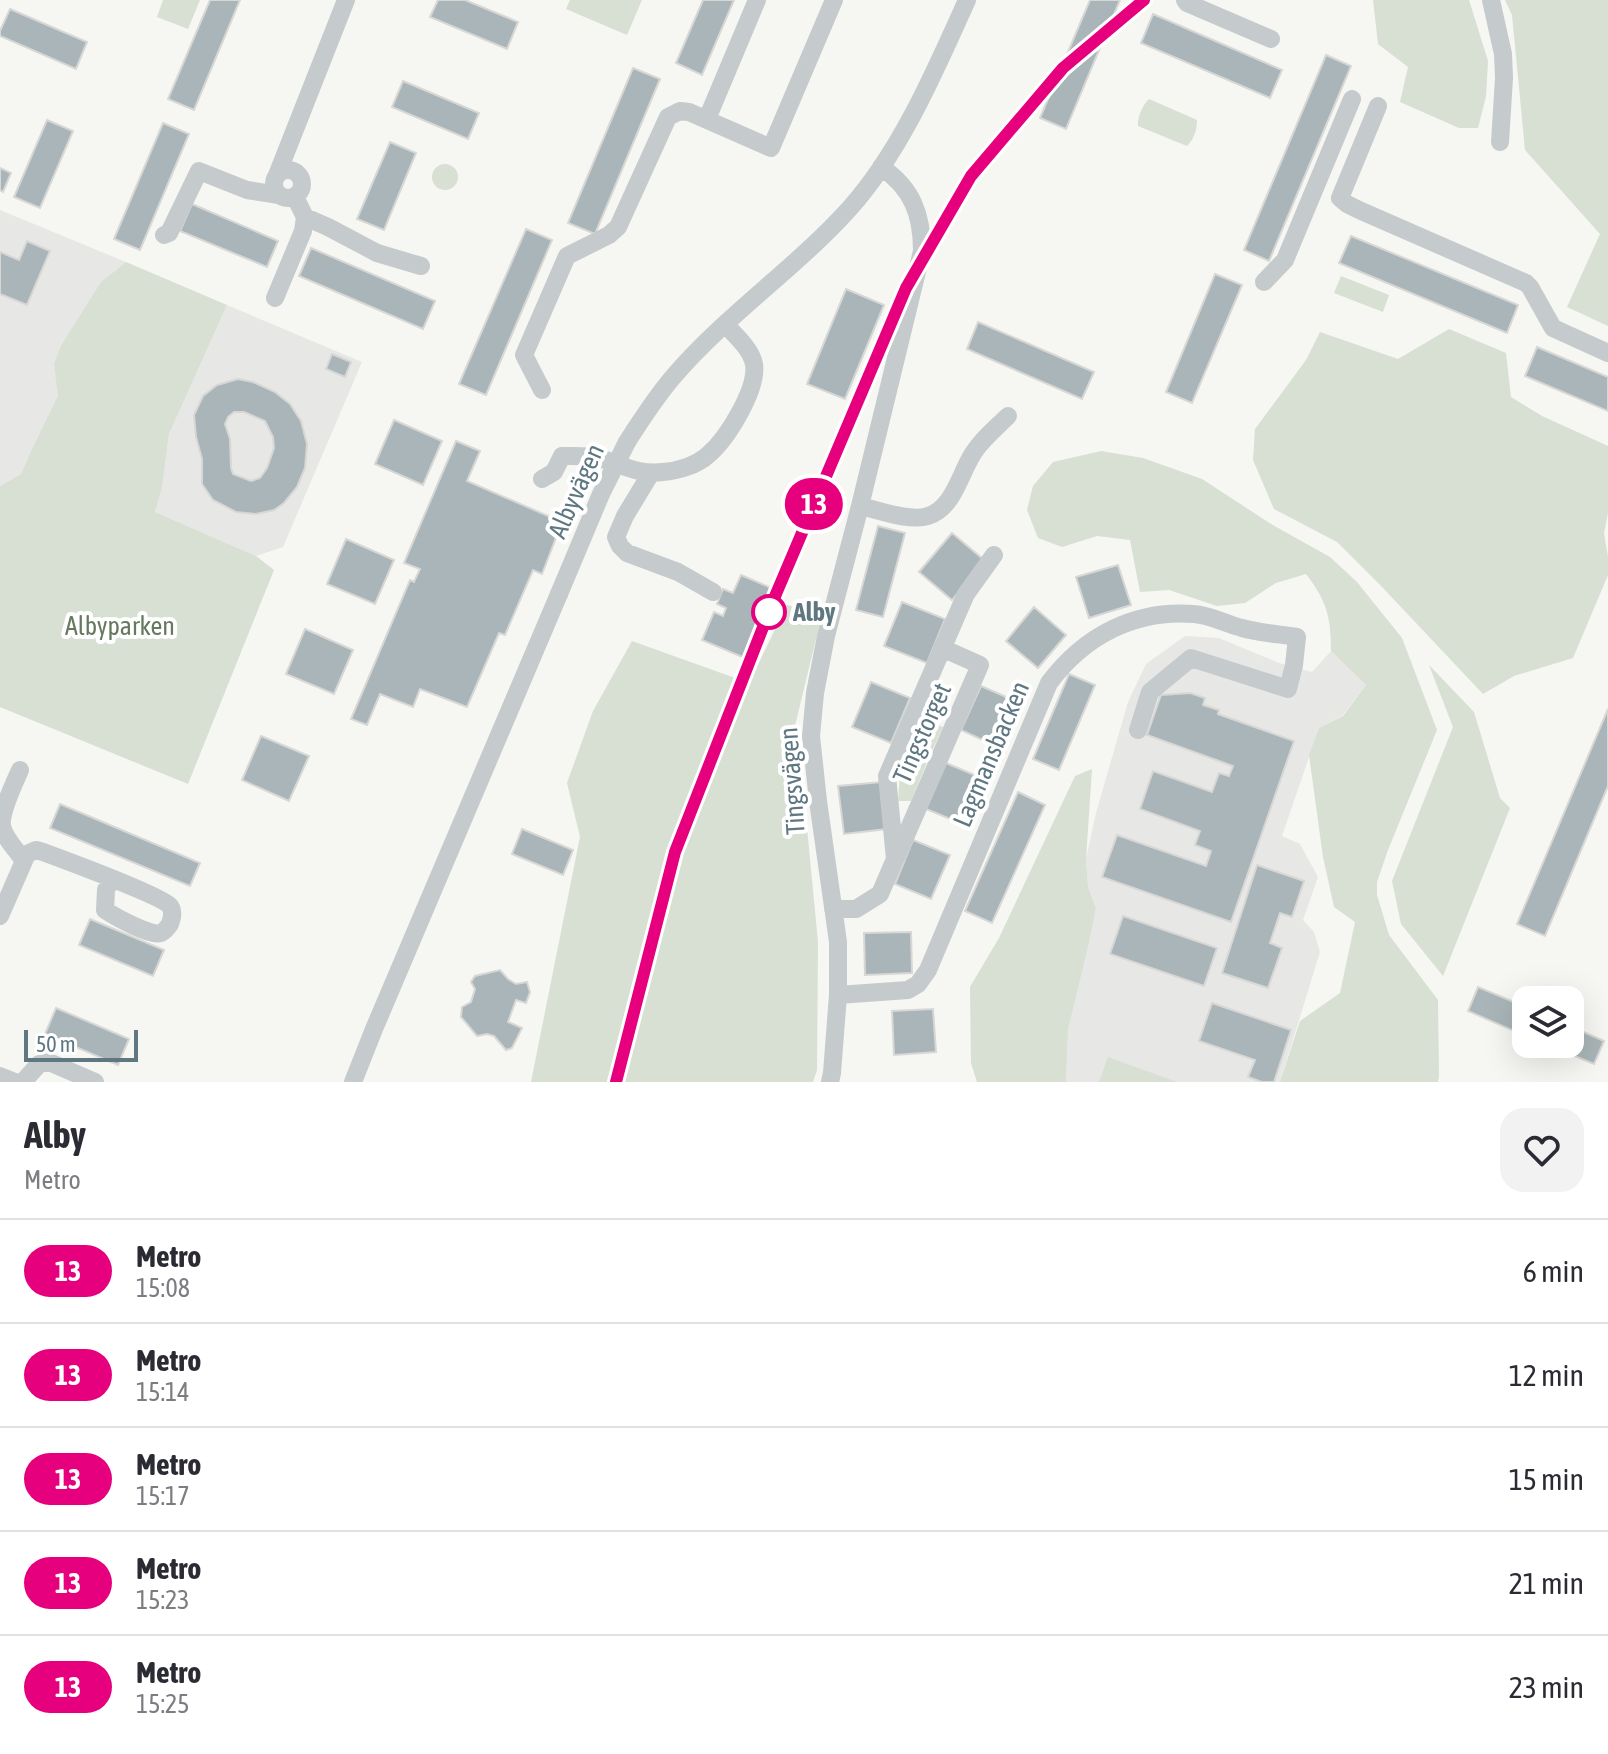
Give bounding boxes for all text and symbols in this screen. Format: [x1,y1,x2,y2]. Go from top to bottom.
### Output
street label: Albyvägen [542,439,610,543]
line badge: 13 [778,478,850,530]
text: 13 [801,488,827,520]
marker: Alby [752,595,786,629]
place label: Alby [792,597,836,627]
park label: Albyparken [65,611,175,641]
street label: Lagmansbacken [947,677,1035,831]
street label: Tingstorget [887,678,957,788]
street label: Tingsvägen [773,726,811,836]
map controls [1512,986,1584,1058]
button: layers [1512,986,1584,1058]
scale bar [24,1026,138,1062]
text: 50 m [36,1031,76,1057]
button: heart [1500,1108,1584,1192]
text: Alby [24,1113,86,1156]
text: Metro [24,1165,81,1195]
text: Metro [136,1239,201,1273]
text: 6 min [1523,1254,1584,1288]
text: 13 [55,1255,81,1287]
text: 15:08 [136,1273,190,1303]
text: Metro [136,1343,201,1377]
text: 12 min [1509,1358,1584,1392]
text: 13 [55,1359,81,1391]
text: 15:14 [136,1377,190,1407]
text: Metro [136,1447,201,1481]
text: 15 min [1509,1462,1584,1496]
text: 13 [55,1463,81,1495]
text: 15:17 [136,1481,190,1511]
text: Metro [136,1551,201,1585]
text: 21 min [1509,1566,1584,1600]
text: 13 [55,1567,81,1599]
text: 15:23 [136,1585,190,1615]
text: Metro [136,1655,201,1689]
text: 23 min [1509,1670,1584,1704]
text: 13 [55,1671,81,1703]
text: 15:25 [136,1689,190,1719]

